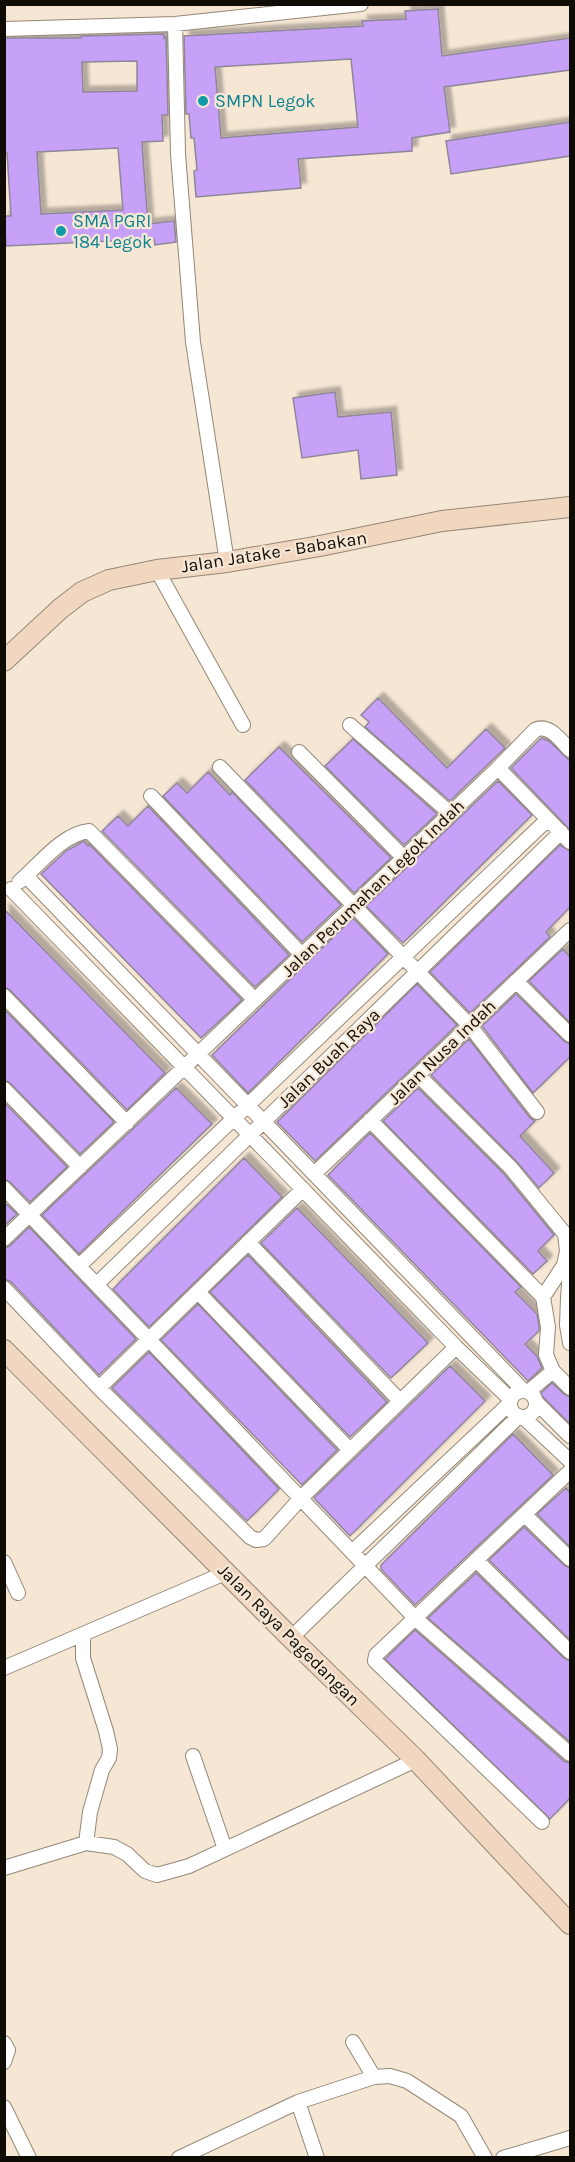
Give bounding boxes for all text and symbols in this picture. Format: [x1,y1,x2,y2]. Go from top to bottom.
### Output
place label: SMPN Legok [215,90,315,112]
marker: SMPN Legok [196,94,210,108]
place label: SMA PGRI 184 Legok [73,210,152,253]
marker: SMA PGRI 184 Legok [54,224,68,238]
street label: Jalan Jatake - Babakan [179,526,369,578]
street label: Jalan Perumahan Legok Indah [277,795,469,981]
street label: Jalan Nusa Indah [383,995,501,1109]
street label: Jalan Buah Raya [273,1004,385,1112]
street label: Jalan Raya Pagedangan [213,1559,365,1711]

